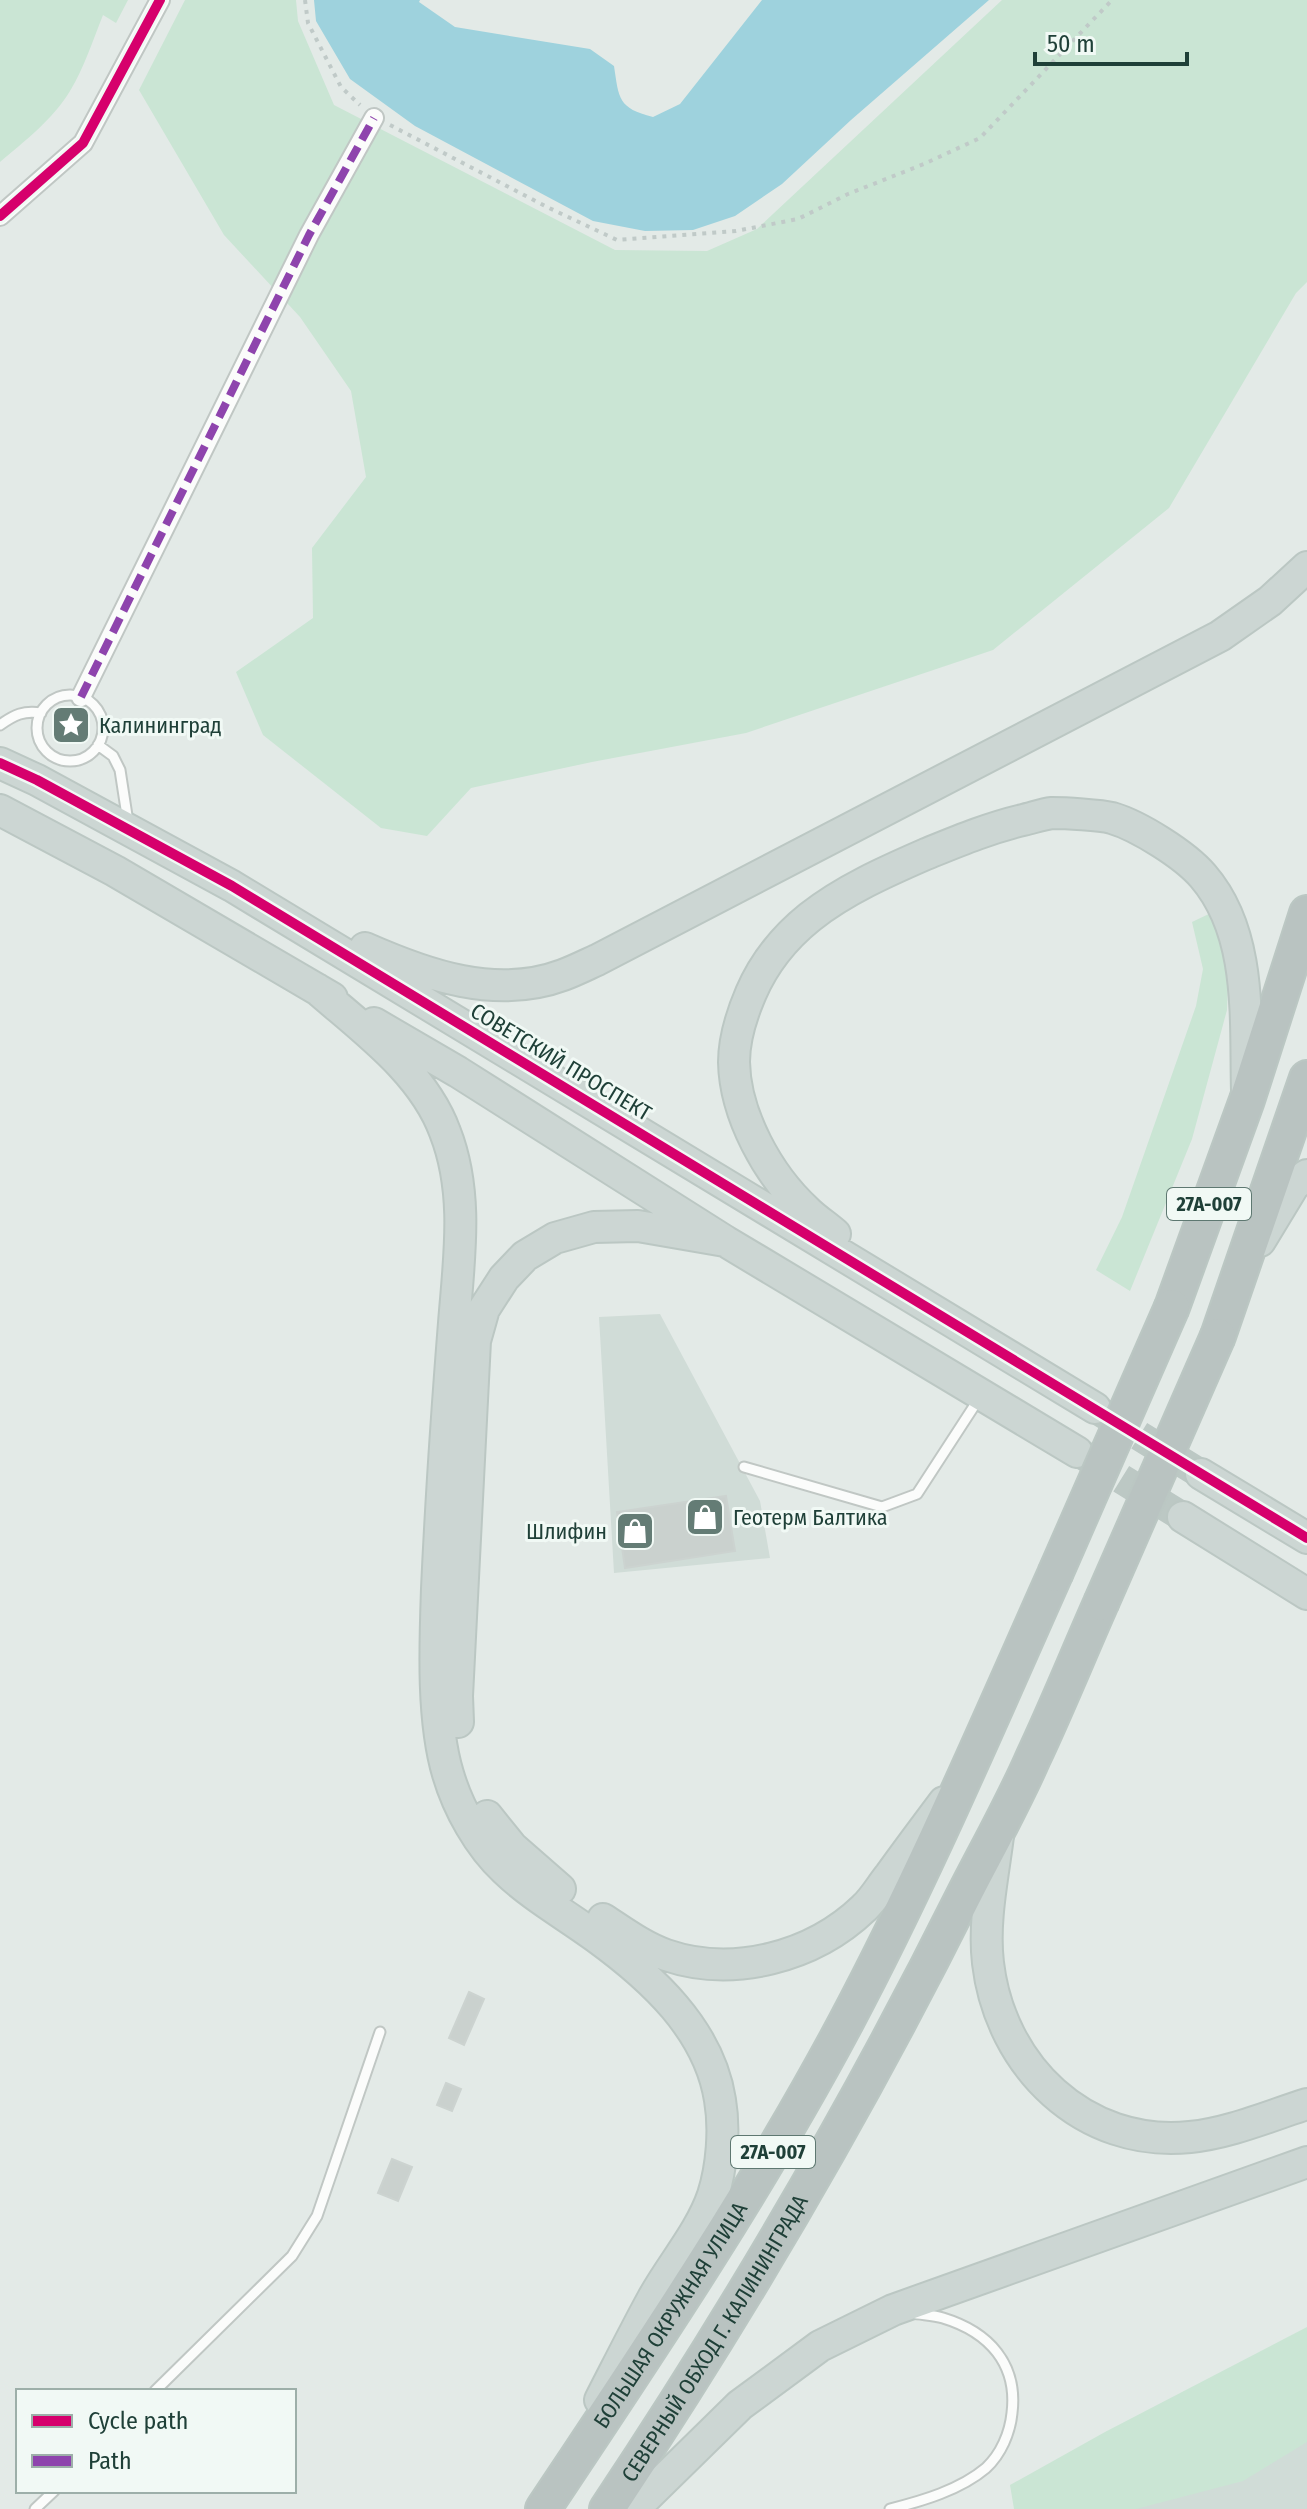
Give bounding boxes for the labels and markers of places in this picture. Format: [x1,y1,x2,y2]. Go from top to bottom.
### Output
place icon: Калининград [50,704,92,746]
place label: Калининград [99,712,222,739]
shop icon: Геотерм Балтика [684,1496,726,1538]
place label: Геотерм Балтика [733,1504,888,1531]
shop icon: Шлифин [614,1510,656,1552]
place label: Шлифин [526,1518,607,1545]

